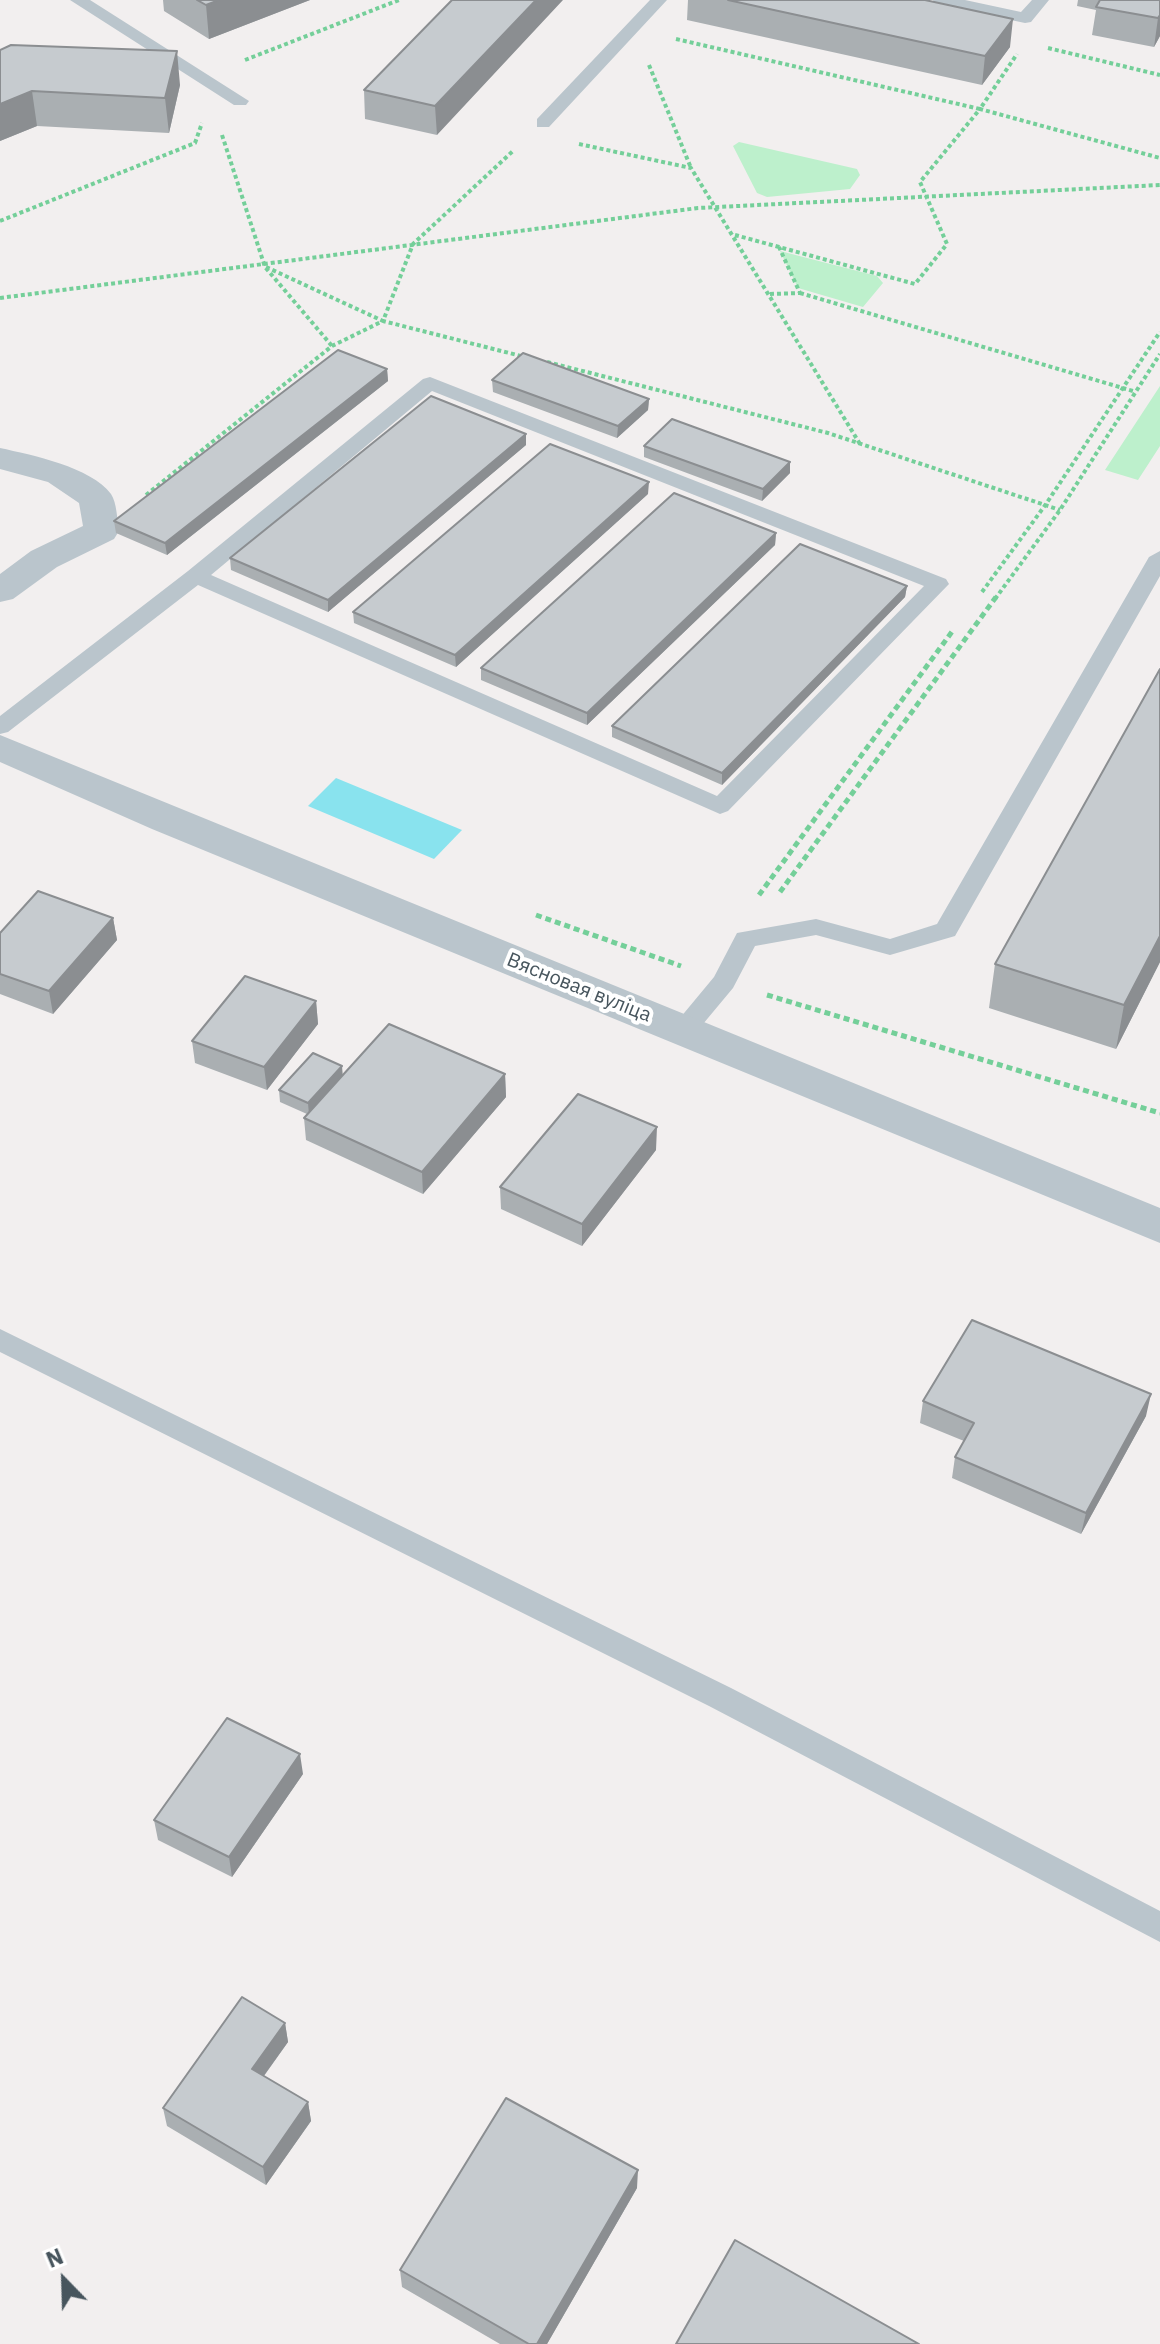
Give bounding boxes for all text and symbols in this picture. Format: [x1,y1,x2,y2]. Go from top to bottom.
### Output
street label: Вясновая вуліца [503,948,655,1028]
north arrow [24,2240,104,2320]
text: N [41,2241,67,2274]

